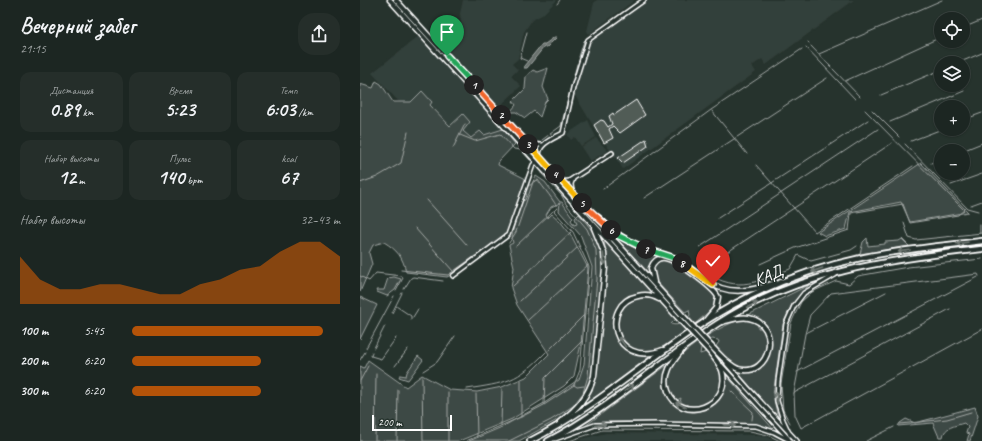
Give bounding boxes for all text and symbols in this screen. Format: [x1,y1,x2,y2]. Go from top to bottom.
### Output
text: Вечерний забег [20,12,135,40]
map controls [934,12,970,180]
button: locate [934,12,970,48]
button: share [298,13,340,55]
pin [430,15,464,56]
icon: arrive [436,21,458,43]
text: 21:15 [20,41,46,57]
button: layers [934,56,970,92]
pin: 1 [464,75,484,95]
text: 1 [472,78,476,92]
text: Дистанция [49,83,93,97]
text: Время [168,83,192,97]
text: Темп [280,83,298,97]
text: 0.89 [49,97,80,122]
text: 5:23 [165,97,195,122]
text: 6:03 [264,97,296,122]
button: + [934,100,970,136]
text: km [80,105,93,119]
text: /km [296,105,313,119]
pin: 2 [491,105,511,125]
text: 2 [499,108,503,122]
pin: 3 [518,134,538,154]
text: 3 [526,137,530,151]
button: − [934,144,970,180]
text: Набор высоты [44,151,99,165]
text: Пульс [169,151,191,165]
text: kcal [281,151,296,165]
pin: 4 [545,164,565,184]
text: 12 [58,165,76,190]
text: 140 [158,165,185,190]
text: 67 [279,165,298,190]
text: 4 [553,167,557,181]
text: m [76,173,85,187]
text: bpm [185,173,202,187]
pin: 5 [572,193,592,213]
text: 5 [580,196,584,210]
text: Набор высоты [20,212,85,228]
text: 32–43 m [300,212,340,228]
pin: 6 [601,220,621,240]
text: 6 [608,223,614,237]
pin: 7 [636,239,656,259]
one-way arrow [956,240,969,247]
text: 7 [644,242,648,256]
pin [696,244,730,285]
one-way arrow [898,247,911,255]
icon: check [702,250,724,272]
one-way arrow [601,252,608,265]
pin: 8 [672,253,692,273]
text: 8 [680,256,684,270]
street label: КАД [751,260,787,291]
one-way arrow [811,267,824,274]
one-way arrow [745,301,757,308]
text: 100 m [20,323,48,339]
text: 5:45 [84,323,104,339]
one-way arrow [618,336,626,347]
text: 200 m [20,353,48,369]
text: 6:20 [84,353,104,369]
text: 300 m [20,383,48,399]
text: 6:20 [84,383,104,399]
one-way arrow [623,384,634,392]
one-way arrow [774,392,781,405]
one-way arrow [676,401,688,408]
scale bar [372,413,452,432]
text: 200 m [378,415,402,429]
one-way arrow [593,421,606,429]
one-way arrow [723,421,736,429]

